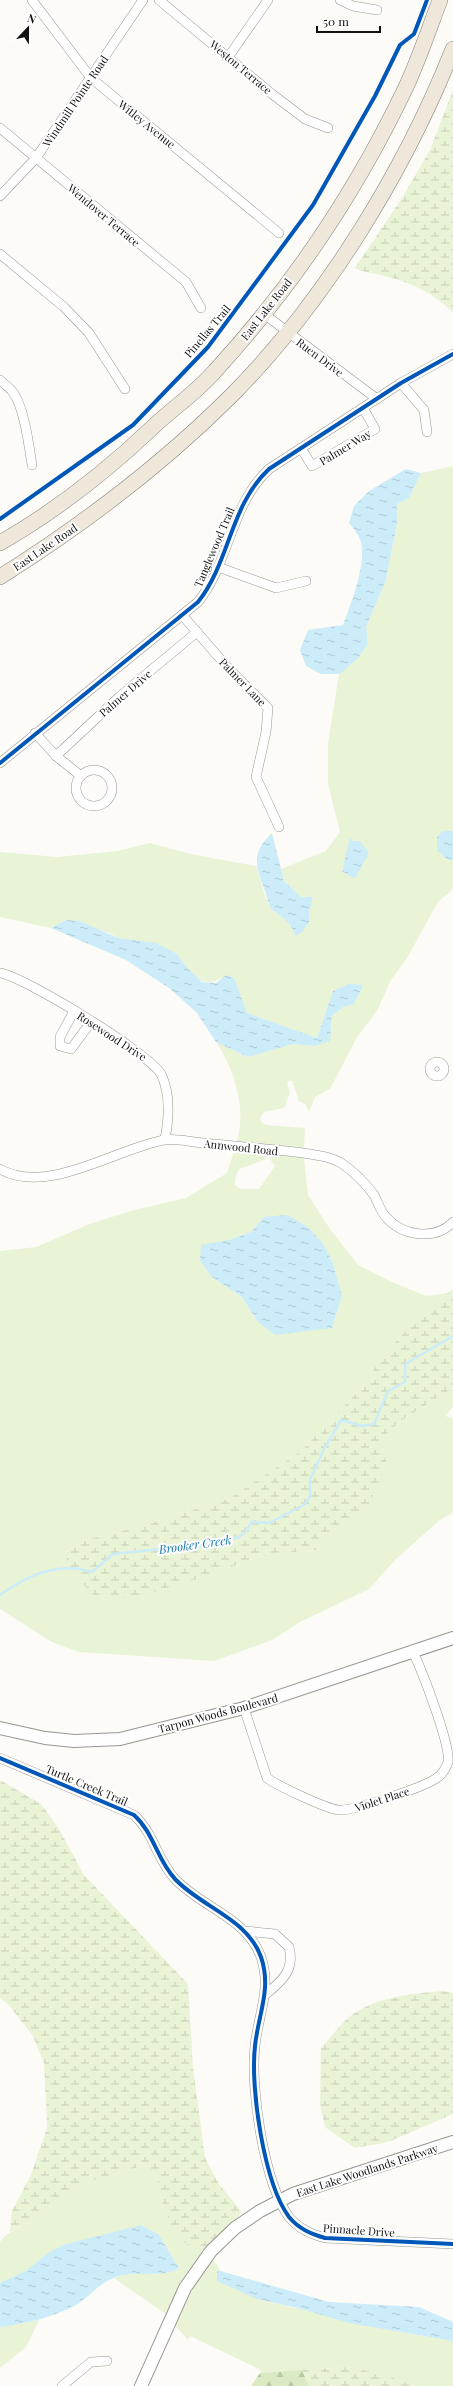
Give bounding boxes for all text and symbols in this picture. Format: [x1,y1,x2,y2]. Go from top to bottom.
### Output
north arrow [8,8,48,48]
scale bar [317,8,380,34]
text: N [25,10,38,27]
text: 50 m [323,13,349,29]
street label: Weston Terrace [206,36,276,98]
street label: Windmill Pointe Road [38,52,112,150]
street label: Witley Avenue [115,96,179,152]
street label: Wendover Terrace [64,180,144,250]
street label: East Lake Road [237,275,295,343]
street label: Pinellas Trail [181,301,233,361]
street label: Ruen Drive [293,334,347,380]
street label: Palmer Way [316,425,374,468]
street label: Tanglewood Trail [190,505,238,589]
street label: East Lake Road [10,520,81,574]
street label: Palmer Lane [216,655,270,710]
street label: Palmer Drive [96,666,155,720]
street label: Rosewood Drive [74,1008,150,1064]
street label: Annwood Road [202,1136,279,1158]
water label: Brooker Creek [157,1531,232,1557]
street label: Tarpon Woods Boulevard [156,1690,280,1736]
street label: Turtle Creek Trail [44,1761,130,1809]
street label: Violet Place [352,1783,412,1815]
street label: East Lake Woodlands Parkway [294,2140,440,2200]
street label: Pinnacle Drive [323,2220,396,2240]

